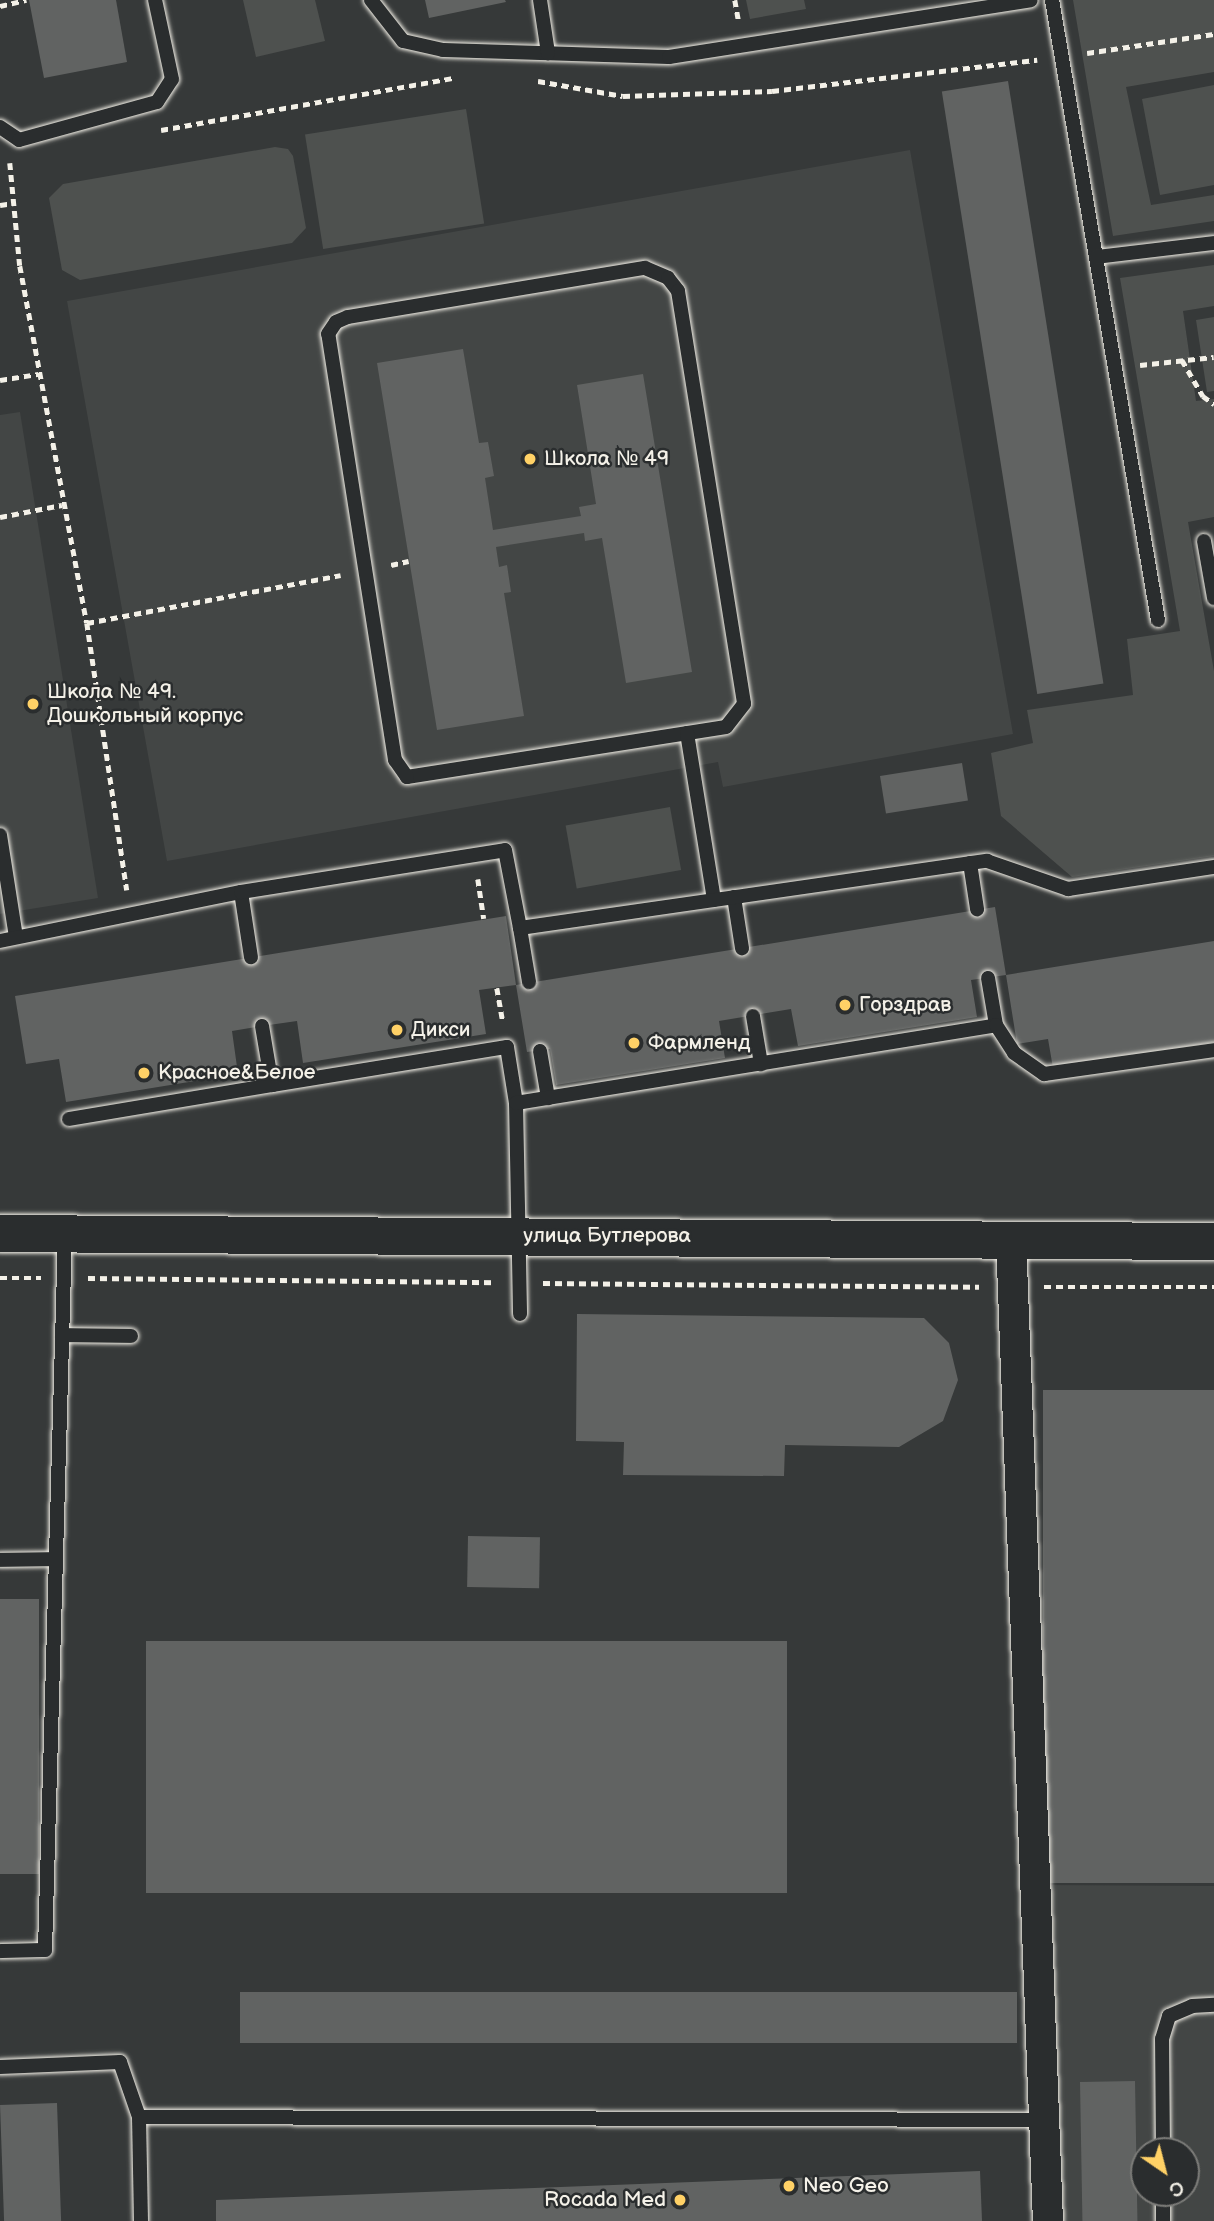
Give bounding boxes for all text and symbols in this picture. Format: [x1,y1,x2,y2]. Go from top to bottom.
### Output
place label: Школа № 49 [544,446,669,472]
marker: Школа № 49 [522,451,538,467]
place label: Школа № 49. Дошкольный корпус [47,679,243,729]
marker: Школа № 49. Дошкольный корпус [25,696,41,712]
place label: Горздрав [859,992,951,1018]
marker: Горздрав [837,997,853,1013]
place label: Дикси [411,1017,470,1043]
marker: Дикси [389,1022,405,1038]
place label: Фармленд [648,1030,751,1056]
marker: Фармленд [626,1035,642,1051]
place label: Красное&Белое [158,1060,315,1086]
marker: Красное&Белое [136,1065,152,1081]
street label: улица Бутлерова [523,1223,691,1249]
north arrow [1130,2137,1200,2207]
place label: Neo Geo [803,2173,889,2199]
text: С [1164,2175,1188,2201]
marker: Neo Geo [781,2178,797,2194]
place label: Rocada Med [544,2187,666,2213]
marker: Rocada Med [672,2192,688,2208]

